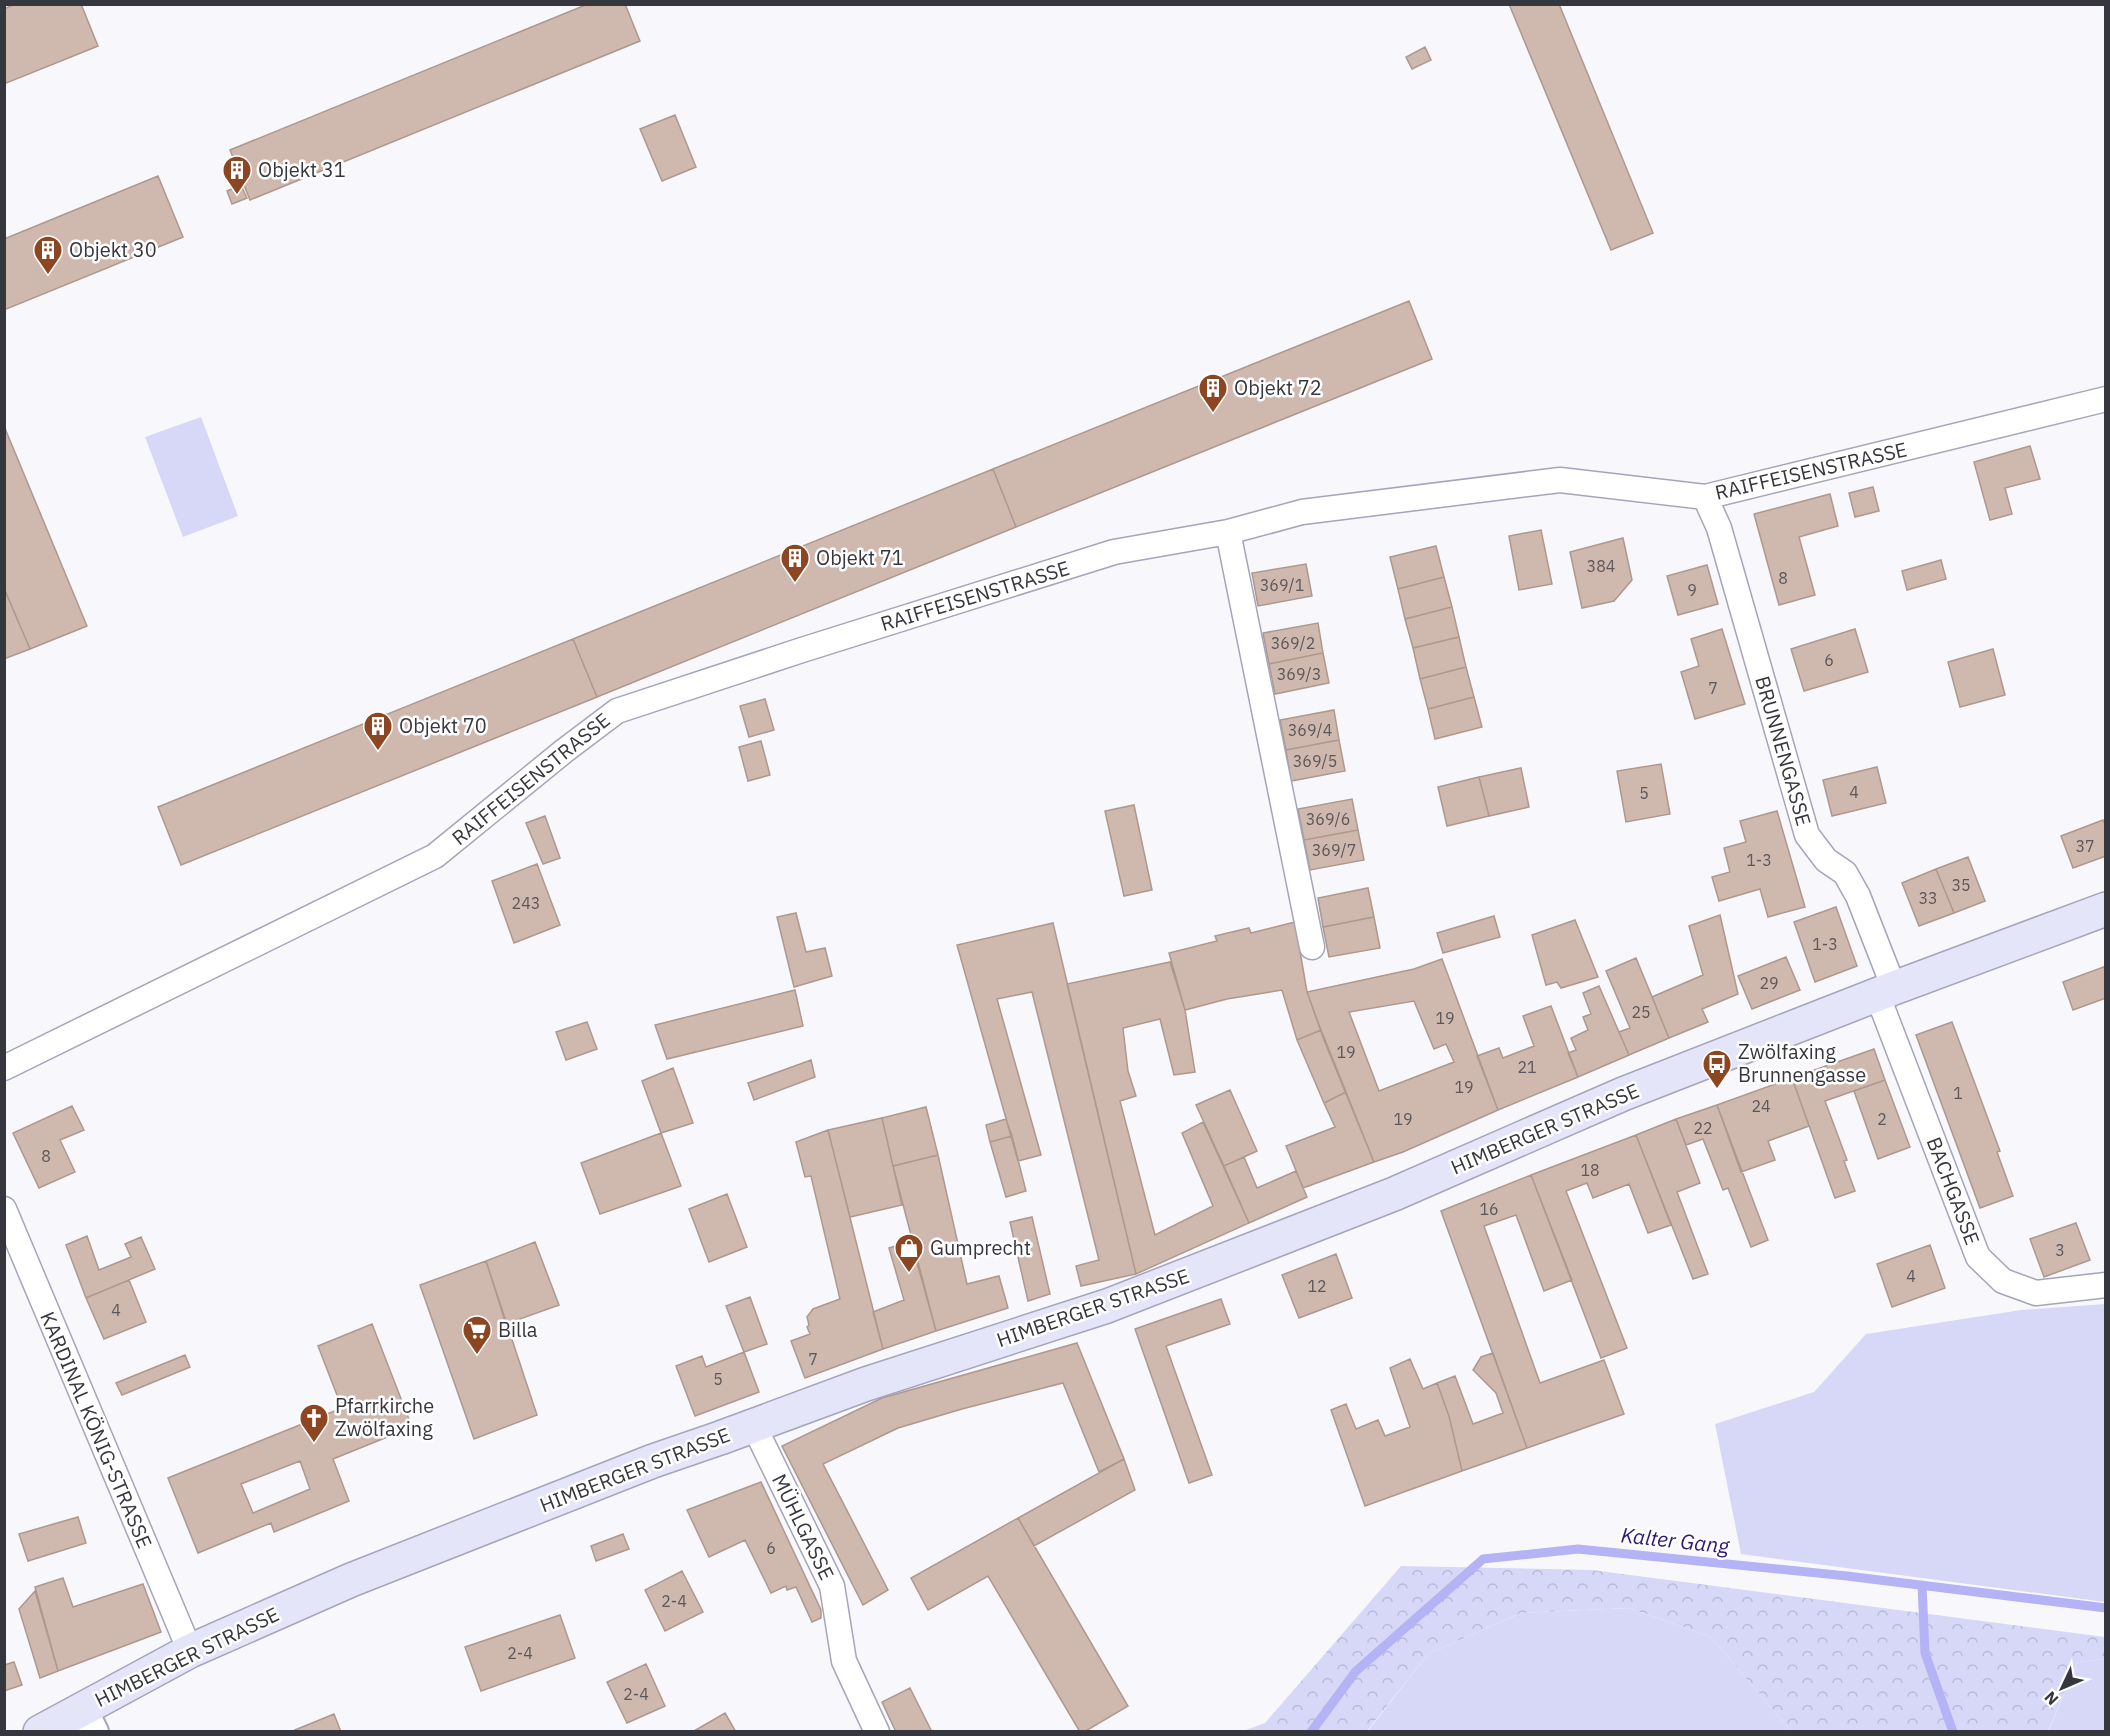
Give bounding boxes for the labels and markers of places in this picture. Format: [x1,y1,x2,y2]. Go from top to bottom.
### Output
building icon: Objekt 31 [221,154,253,196]
place label: Objekt 31 [258,156,346,183]
building icon: Objekt 30 [32,234,64,276]
place label: Objekt 30 [69,236,157,263]
building icon: Objekt 72 [1197,372,1229,414]
place label: Objekt 72 [1234,374,1322,401]
building icon: Objekt 71 [779,542,811,584]
place label: Objekt 71 [816,544,904,571]
building icon: Objekt 70 [362,710,394,752]
place label: Objekt 70 [399,712,487,739]
place label: Zwölfaxing Brunnengasse [1738,1038,1866,1088]
bus stop icon: Zwölfaxing Brunnengasse [1701,1048,1733,1090]
shop icon: Gumprecht [893,1232,925,1274]
place label: Gumprecht [930,1234,1031,1261]
supermarket icon: Billa [461,1314,493,1356]
place label: Billa [498,1316,538,1343]
place label: Pfarrkirche Zwölfaxing [335,1392,434,1442]
church icon: Pfarrkirche Zwölfaxing [298,1402,330,1444]

